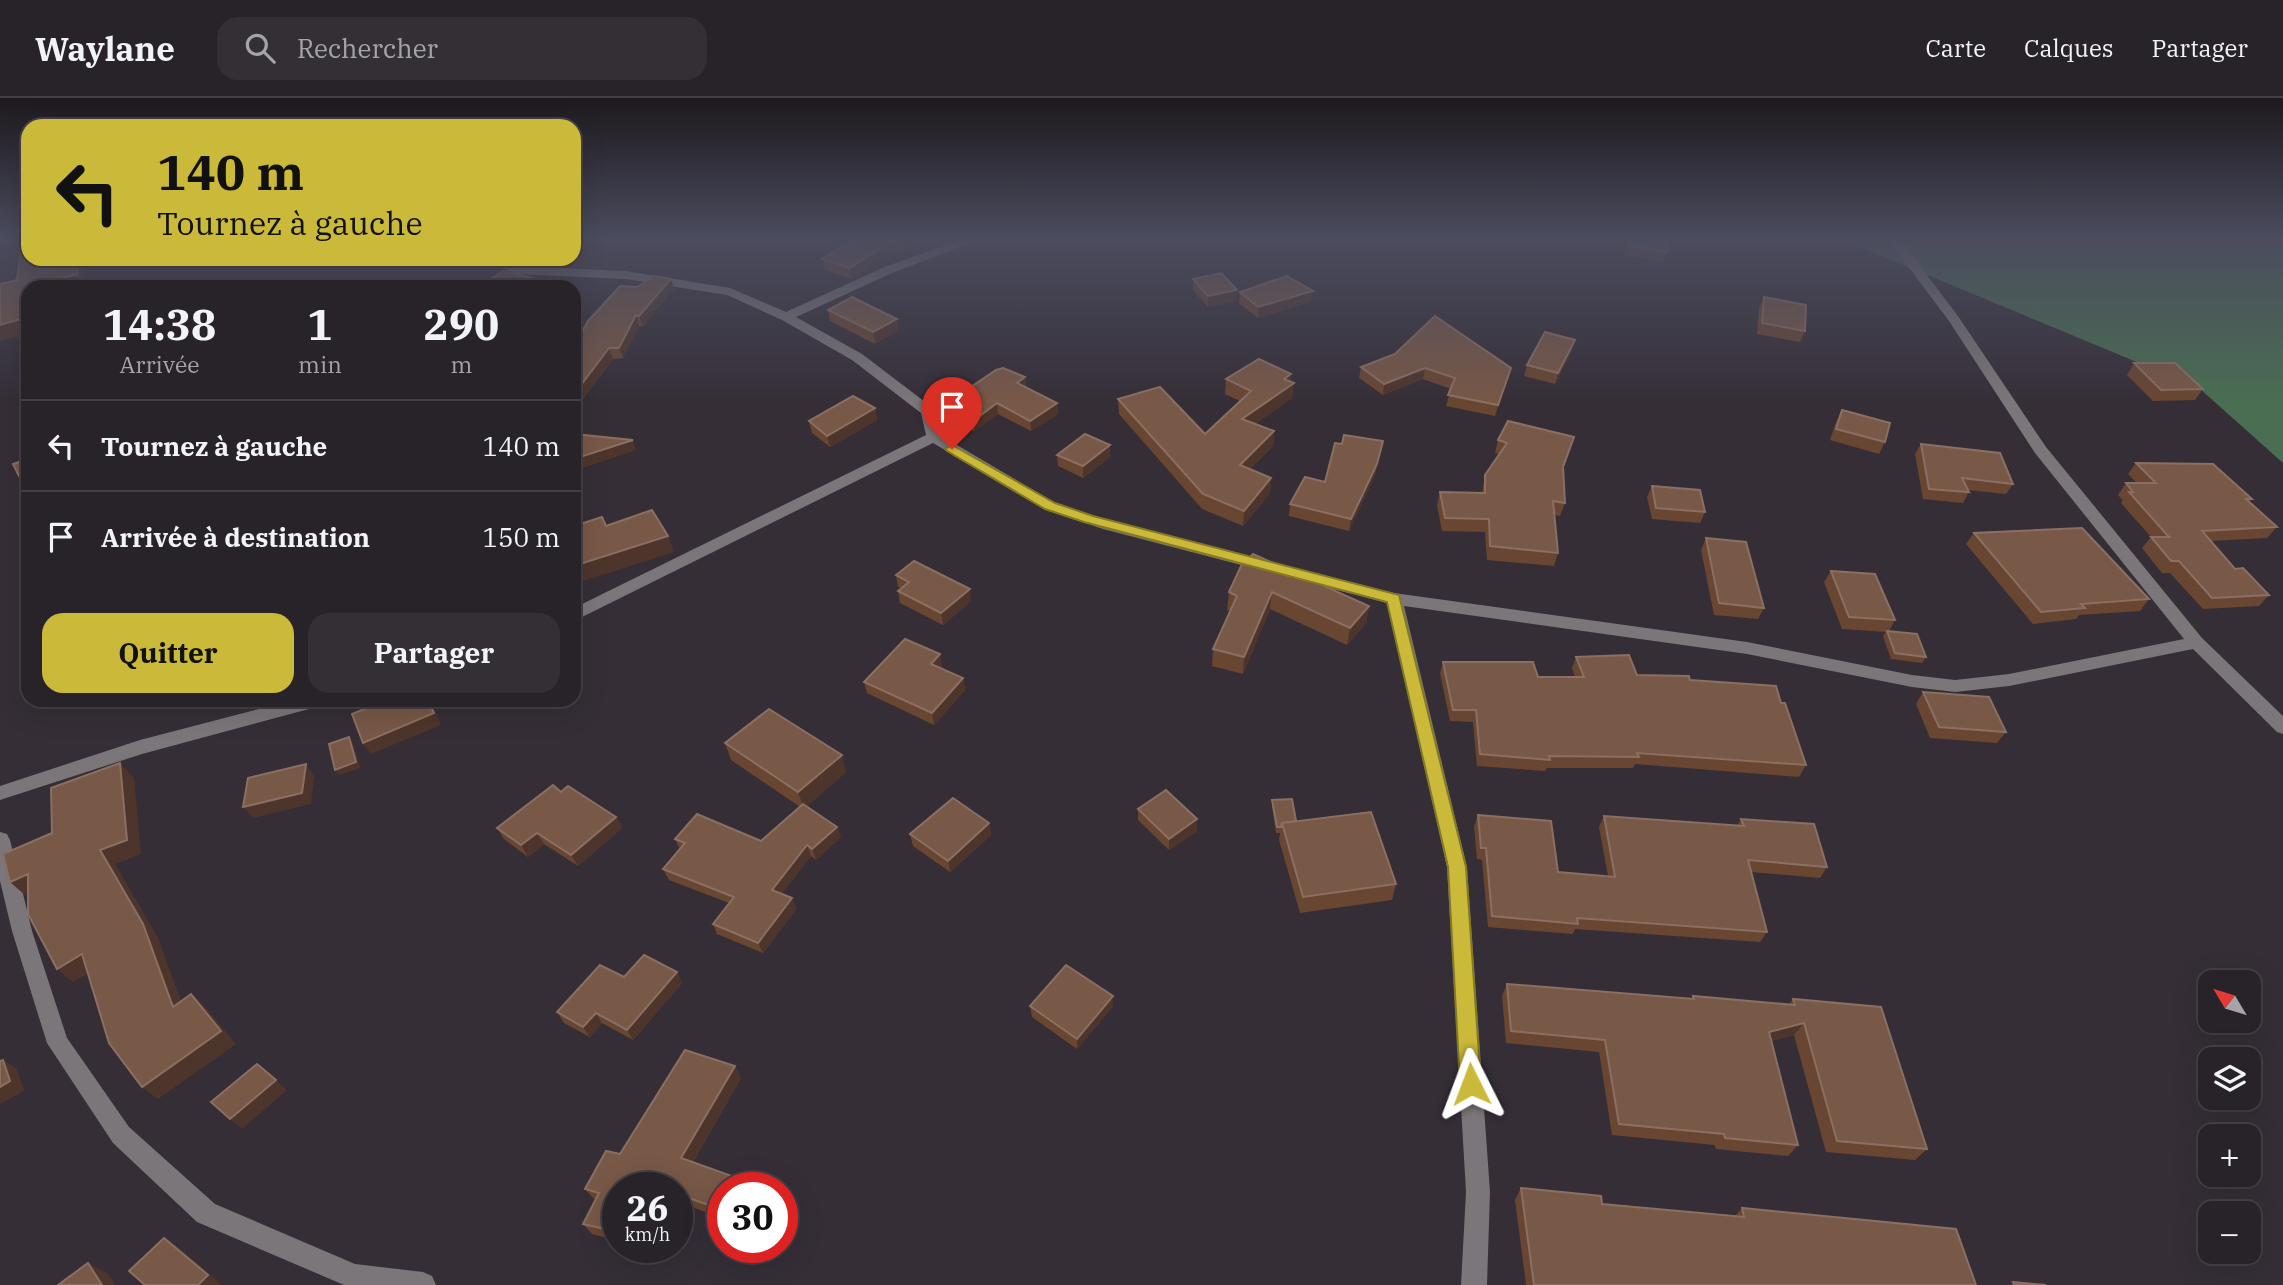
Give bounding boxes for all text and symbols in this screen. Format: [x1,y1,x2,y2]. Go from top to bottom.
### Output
search box [217,17,707,80]
text: Waylane [35,27,175,70]
icon: search [241,29,279,67]
text: Rechercher [297,31,438,65]
text: Carte [1925,32,1986,64]
text: Calques [2024,32,2114,64]
text: Partager [2152,32,2248,64]
text: 140 m [157,140,304,203]
icon: left [42,147,133,238]
text: Tournez à gauche [157,202,423,244]
text: 14:38 [103,297,216,352]
text: 1 [307,297,333,352]
text: 290 [424,297,499,352]
text: Arrivée [119,349,200,379]
text: min [298,349,342,379]
text: m [450,349,472,379]
pin [922,377,982,449]
icon: arrive [933,388,971,426]
icon: left [42,427,80,465]
text: Tournez à gauche [101,429,327,463]
text: 140 m [482,429,560,463]
icon: arrive [42,518,80,556]
text: Arrivée à destination [101,520,370,554]
text: 150 m [482,520,560,554]
button: Quitter [42,613,294,693]
button: Partager [308,613,560,693]
north arrow [2198,970,2261,1032]
map controls [2198,970,2261,1264]
position arrow [1434,1047,1508,1121]
button: layers [2198,1047,2261,1110]
button: + [2198,1124,2261,1187]
speed limit sign: 30 [707,1172,798,1263]
text: 26 [626,1185,669,1231]
button: − [2198,1201,2261,1264]
text: km/h [625,1223,670,1246]

